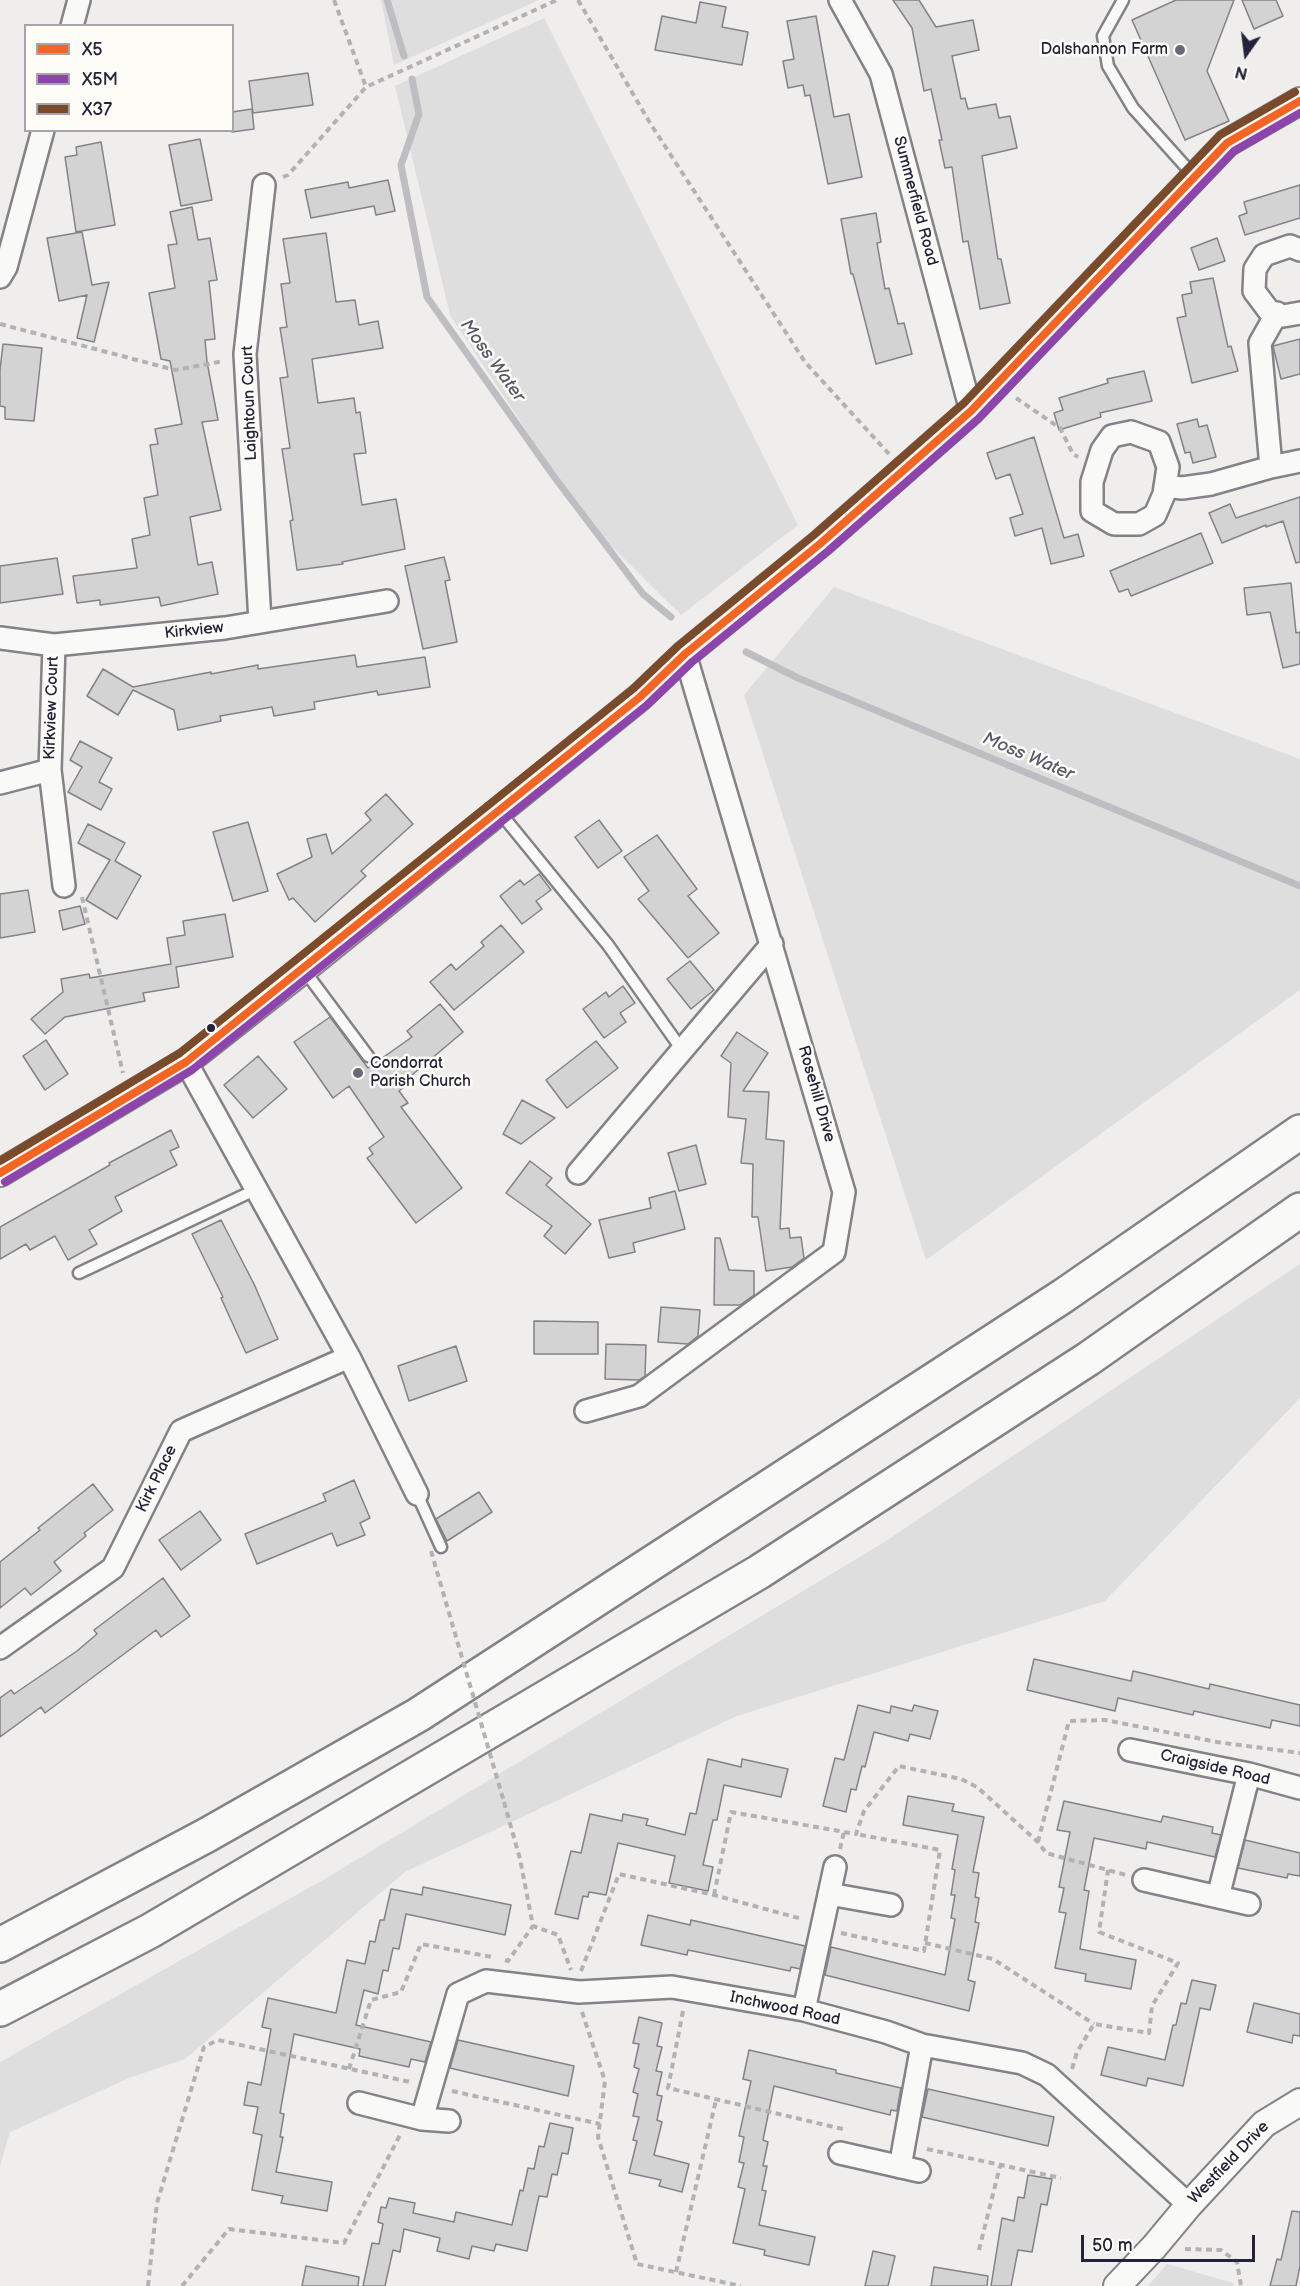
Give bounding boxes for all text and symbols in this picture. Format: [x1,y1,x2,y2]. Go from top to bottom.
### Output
legend [24,24,234,132]
north arrow [1216,24,1276,84]
text: X5 [82,39,103,60]
place label: Dalshannon Farm [1041,40,1168,60]
marker: Dalshannon Farm [1173,43,1187,57]
text: N [1233,61,1250,83]
text: X5M [82,69,118,90]
text: X37 [82,99,112,120]
street label: Summerfield Road [888,134,942,268]
water label: Moss Water [455,316,529,406]
street label: Laightoun Court [238,345,262,461]
street label: Kirkview [163,618,225,644]
street label: Kirkview Court [41,656,63,760]
water label: Moss Water [979,728,1077,786]
unlabelled marker [205,1022,217,1034]
street label: Rosehill Drive [793,1044,839,1144]
place label: Condorrat Parish Church [370,1054,471,1092]
marker: Condorrat Parish Church [351,1066,365,1080]
street label: Kirk Place [132,1442,182,1516]
street label: Craigside Road [1158,1746,1272,1790]
street label: Inchwood Road [728,1988,842,2030]
street label: Westfield Drive [1185,2118,1273,2208]
scale bar [1084,2223,1258,2261]
text: 50 m [1092,2235,1133,2256]

